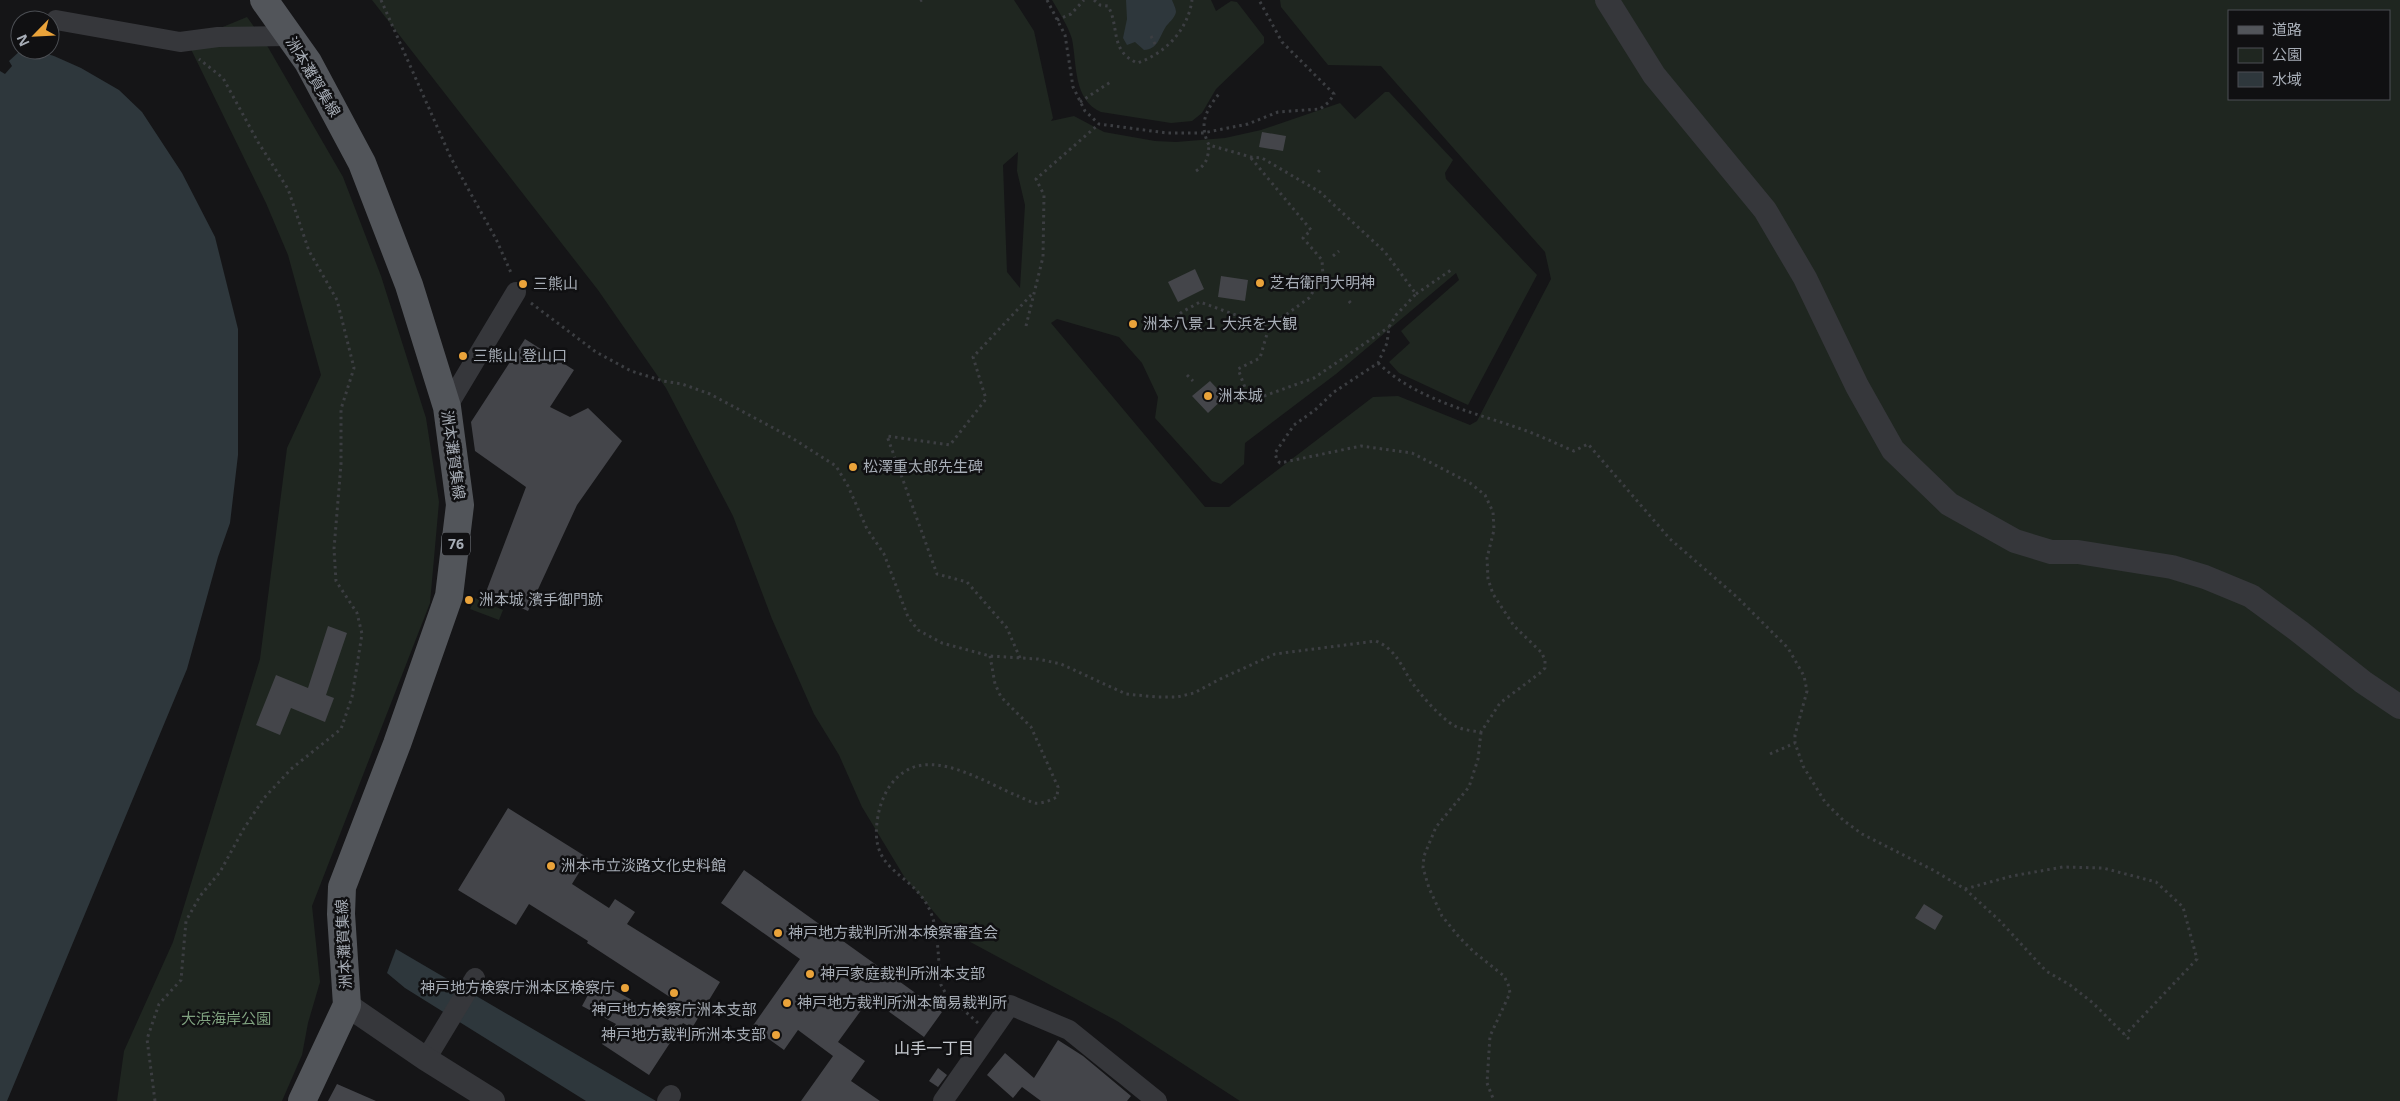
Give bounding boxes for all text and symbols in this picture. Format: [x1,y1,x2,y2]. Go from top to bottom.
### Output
north arrow [10,10,60,60]
legend [2228,10,2390,100]
text: 道路 [2272,19,2302,39]
text: N [12,31,34,50]
street label: 洲本灘賀集線 [282,33,346,120]
text: 公園 [2272,44,2302,64]
text: 水域 [2272,69,2302,89]
place label: 芝右衛門大明神 [1270,272,1375,292]
place label: 三熊山 [533,273,578,293]
marker: 芝右衛門大明神 [1254,277,1266,289]
marker: 三熊山 [517,278,529,290]
place label: 洲本八景１ 大浜を大観 [1143,313,1297,333]
marker: 洲本八景１ 大浜を大観 [1127,318,1139,330]
place label: 三熊山 登山口 [473,345,567,365]
marker: 三熊山 登山口 [457,350,469,362]
place label: 洲本城 [1218,385,1263,405]
marker: 洲本城 [1202,390,1214,402]
street label: 洲本灘賀集線 [438,409,470,501]
place label: 松澤重太郎先生碑 [863,456,983,476]
marker: 松澤重太郎先生碑 [847,461,859,473]
road number: 76 [442,532,470,556]
place label: 洲本城 濱手御門跡 [479,589,603,609]
marker: 洲本城 濱手御門跡 [463,594,475,606]
place label: 洲本市立淡路文化史料館 [561,855,726,875]
marker: 洲本市立淡路文化史料館 [545,860,557,872]
street label: 洲本灘賀集線 [331,899,355,990]
place label: 神戸地方裁判所洲本検察審査会 [788,922,998,942]
marker: 神戸地方裁判所洲本検察審査会 [772,927,784,939]
place label: 神戸家庭裁判所洲本支部 [820,963,985,983]
marker: 神戸家庭裁判所洲本支部 [804,968,816,980]
place label: 神戸地方検察庁洲本区検察庁 [420,977,615,997]
marker: 神戸地方検察庁洲本区検察庁 [619,982,631,994]
marker: 神戸地方検察庁洲本支部 [668,987,680,999]
place label: 神戸地方裁判所洲本簡易裁判所 [797,992,1007,1012]
marker: 神戸地方裁判所洲本簡易裁判所 [781,997,793,1009]
place label: 神戸地方検察庁洲本支部 [591,999,757,1019]
park label: 大浜海岸公園 [181,1008,271,1028]
place label: 神戸地方裁判所洲本支部 [601,1024,766,1044]
marker: 神戸地方裁判所洲本支部 [770,1029,782,1041]
district label: 山手一丁目 [894,1037,974,1059]

